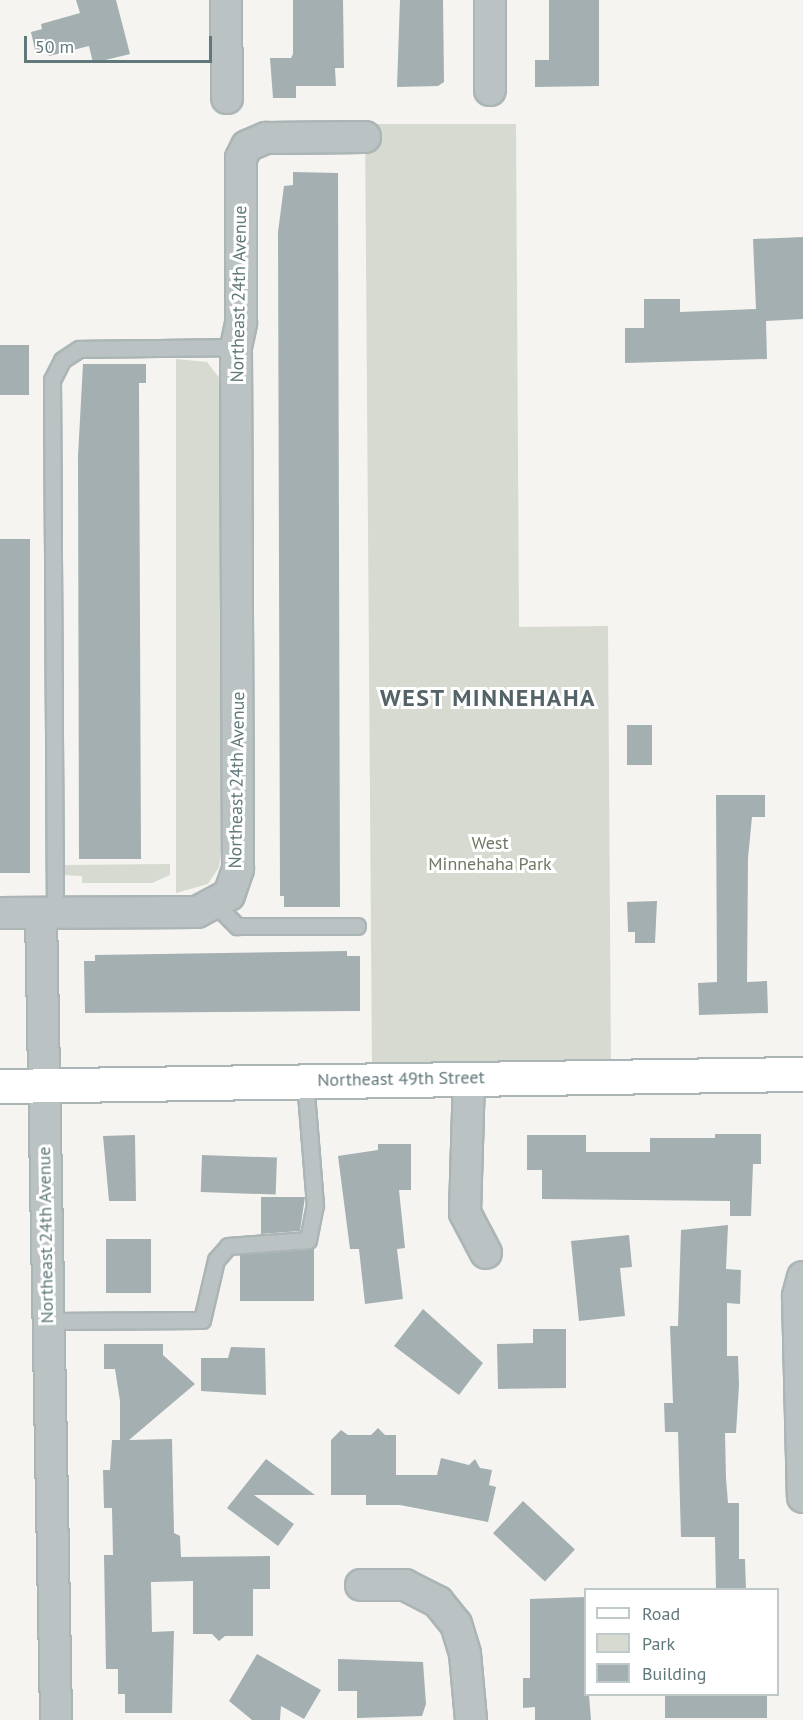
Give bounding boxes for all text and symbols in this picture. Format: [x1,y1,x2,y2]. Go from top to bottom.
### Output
scale bar [27,24,214,62]
text: 50 m [35,35,74,58]
street label: Northeast 24th Avenue [227,205,251,383]
district label: WEST MINNEHAHA [379,684,597,712]
street label: Northeast 24th Avenue [225,691,249,869]
park label: West Minnehaha Park [428,833,552,876]
street label: Northeast 49th Street [317,1067,485,1091]
street label: Northeast 24th Avenue [34,1146,58,1324]
legend [584,1588,779,1696]
text: Road [642,1602,680,1625]
text: Park [642,1632,675,1655]
text: Building [642,1662,706,1685]

